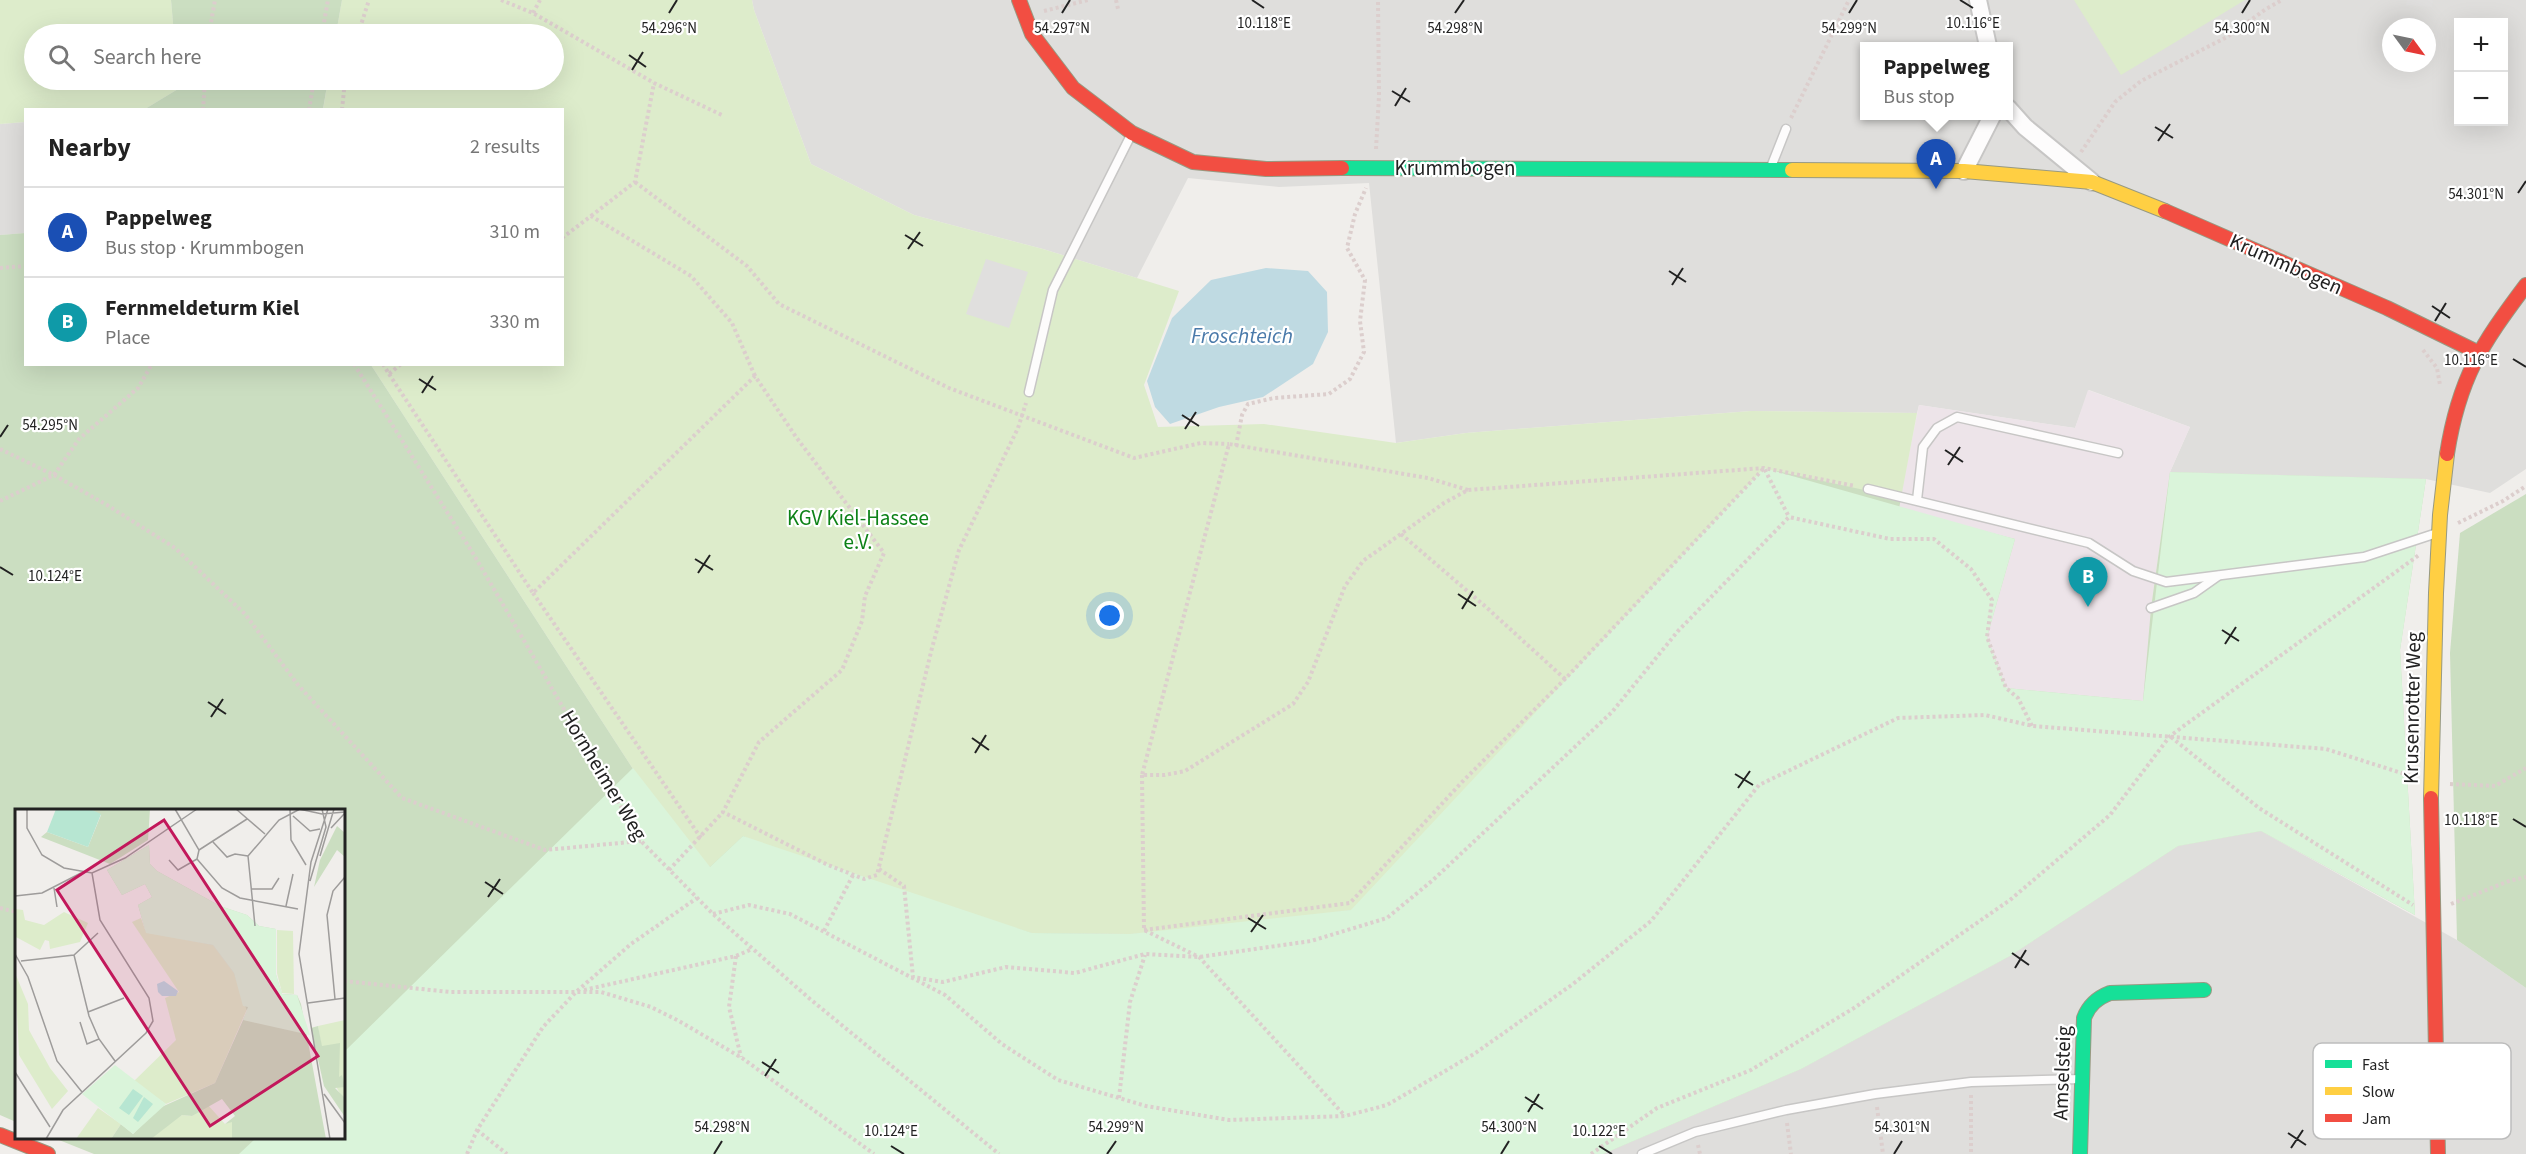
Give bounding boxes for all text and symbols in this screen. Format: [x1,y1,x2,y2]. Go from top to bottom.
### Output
text: 10.118°E [1237,13,1291,34]
text: 10.116°E [1946,13,2000,34]
text: 54.296°N [641,18,697,39]
text: 54.297°N [1034,18,1090,39]
text: 54.298°N [1427,18,1483,39]
text: 54.299°N [1821,18,1877,39]
text: 54.300°N [2214,18,2270,39]
north arrow [2382,18,2436,72]
map controls [2454,18,2508,126]
button: + [2454,18,2508,72]
search box [24,24,564,90]
icon: search [45,41,78,74]
text: Search here [93,41,201,73]
popup [1860,42,2013,120]
text: Pappelweg [1883,51,1990,83]
button: − [2454,72,2508,126]
text: Bus stop [1883,83,1955,111]
text: Nearby [48,129,131,166]
text: 2 results [470,133,540,161]
pin: A [1916,140,1956,189]
street label: Krummbogen [1395,153,1515,183]
text: 54.301°N [2448,184,2504,205]
text: Pappelweg [105,202,212,234]
text: A [62,218,73,246]
text: 310 m [490,218,540,246]
street label: Krummbogen [2225,226,2347,302]
text: Bus stop · Krummbogen [105,234,305,262]
text: Fernmeldeturm Kiel [105,292,299,324]
text: B [61,308,74,336]
text: 330 m [490,308,540,336]
water label: Froschteich [1191,320,1293,352]
text: Place [105,324,150,352]
text: 10.116°E [2444,350,2498,371]
text: 54.295°N [22,415,78,436]
park label: KGV Kiel-Hassee e.V. [787,503,929,557]
pin: B [2068,558,2108,607]
text: 10.124°E [28,566,82,587]
your location [1095,601,1124,630]
street label: Krusenrotter Weg [2396,631,2428,784]
street label: Hornheimer Weg [553,704,655,846]
inset map [15,809,345,1139]
text: 10.118°E [2444,810,2498,831]
street label: Amselsteig [2045,1025,2079,1121]
legend [2313,1043,2511,1139]
text: Fast [2362,1054,2390,1076]
text: Slow [2362,1081,2395,1103]
text: Jam [2362,1108,2391,1130]
text: 54.298°N [694,1117,750,1138]
text: 54.299°N [1088,1117,1144,1138]
text: 54.300°N [1481,1117,1537,1138]
text: 54.301°N [1874,1117,1930,1138]
text: 10.124°E [864,1121,918,1142]
text: 10.122°E [1572,1121,1626,1142]

